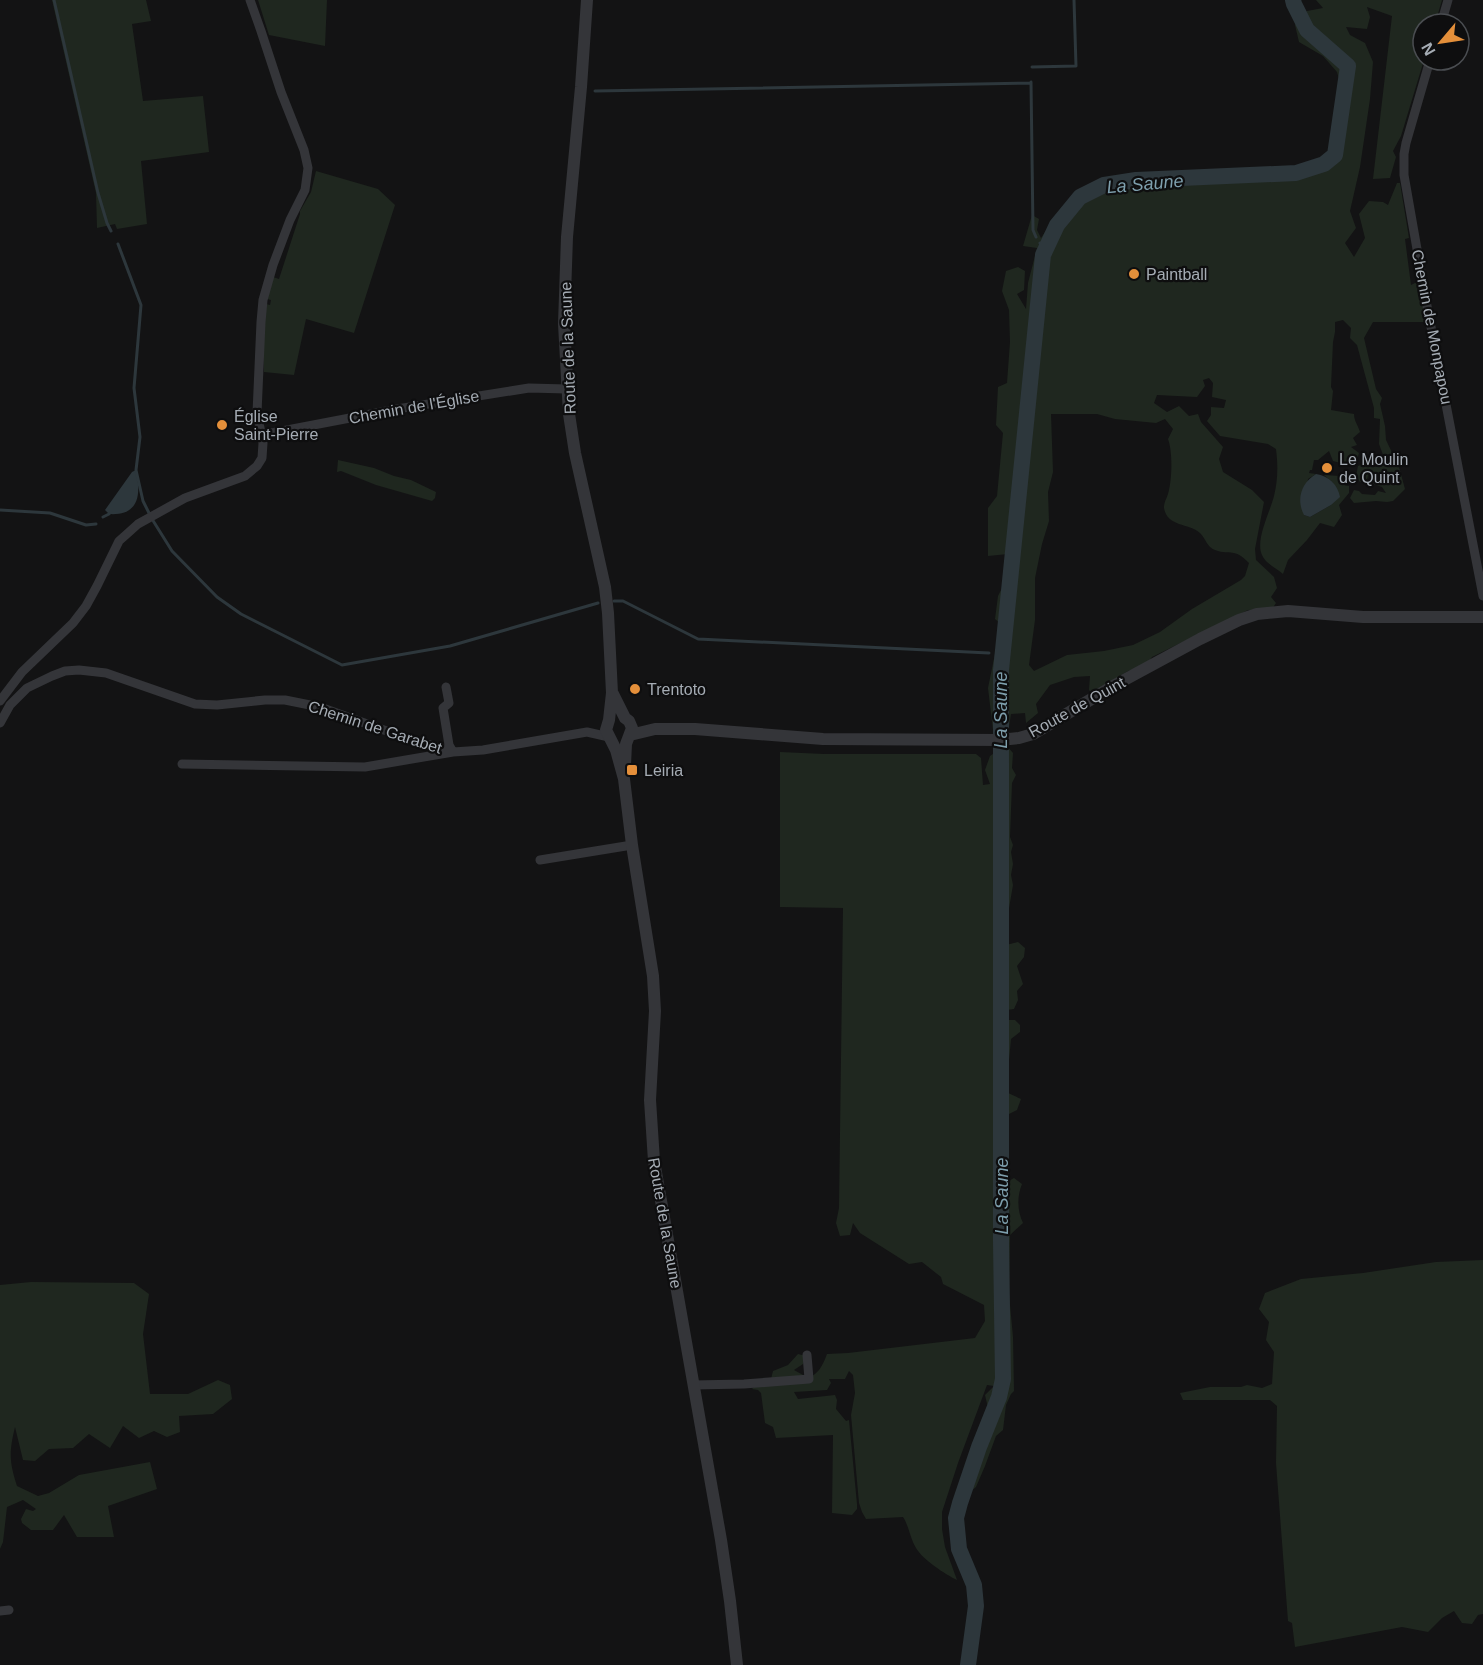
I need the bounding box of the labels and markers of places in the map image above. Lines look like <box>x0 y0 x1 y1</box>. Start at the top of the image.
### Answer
place label: Paintball <box>1146 266 1207 283</box>
marker: Paintball <box>1127 267 1141 281</box>
place label: Église Saint-Pierre <box>234 407 319 443</box>
marker: Église Saint-Pierre <box>215 418 229 432</box>
place label: Le Moulin de Quint <box>1339 451 1408 486</box>
marker: Le Moulin de Quint <box>1320 461 1334 475</box>
place label: Trentoto <box>647 681 706 698</box>
marker: Trentoto <box>628 682 642 696</box>
place label: Leiria <box>644 762 683 779</box>
marker: Leiria <box>625 763 639 777</box>

